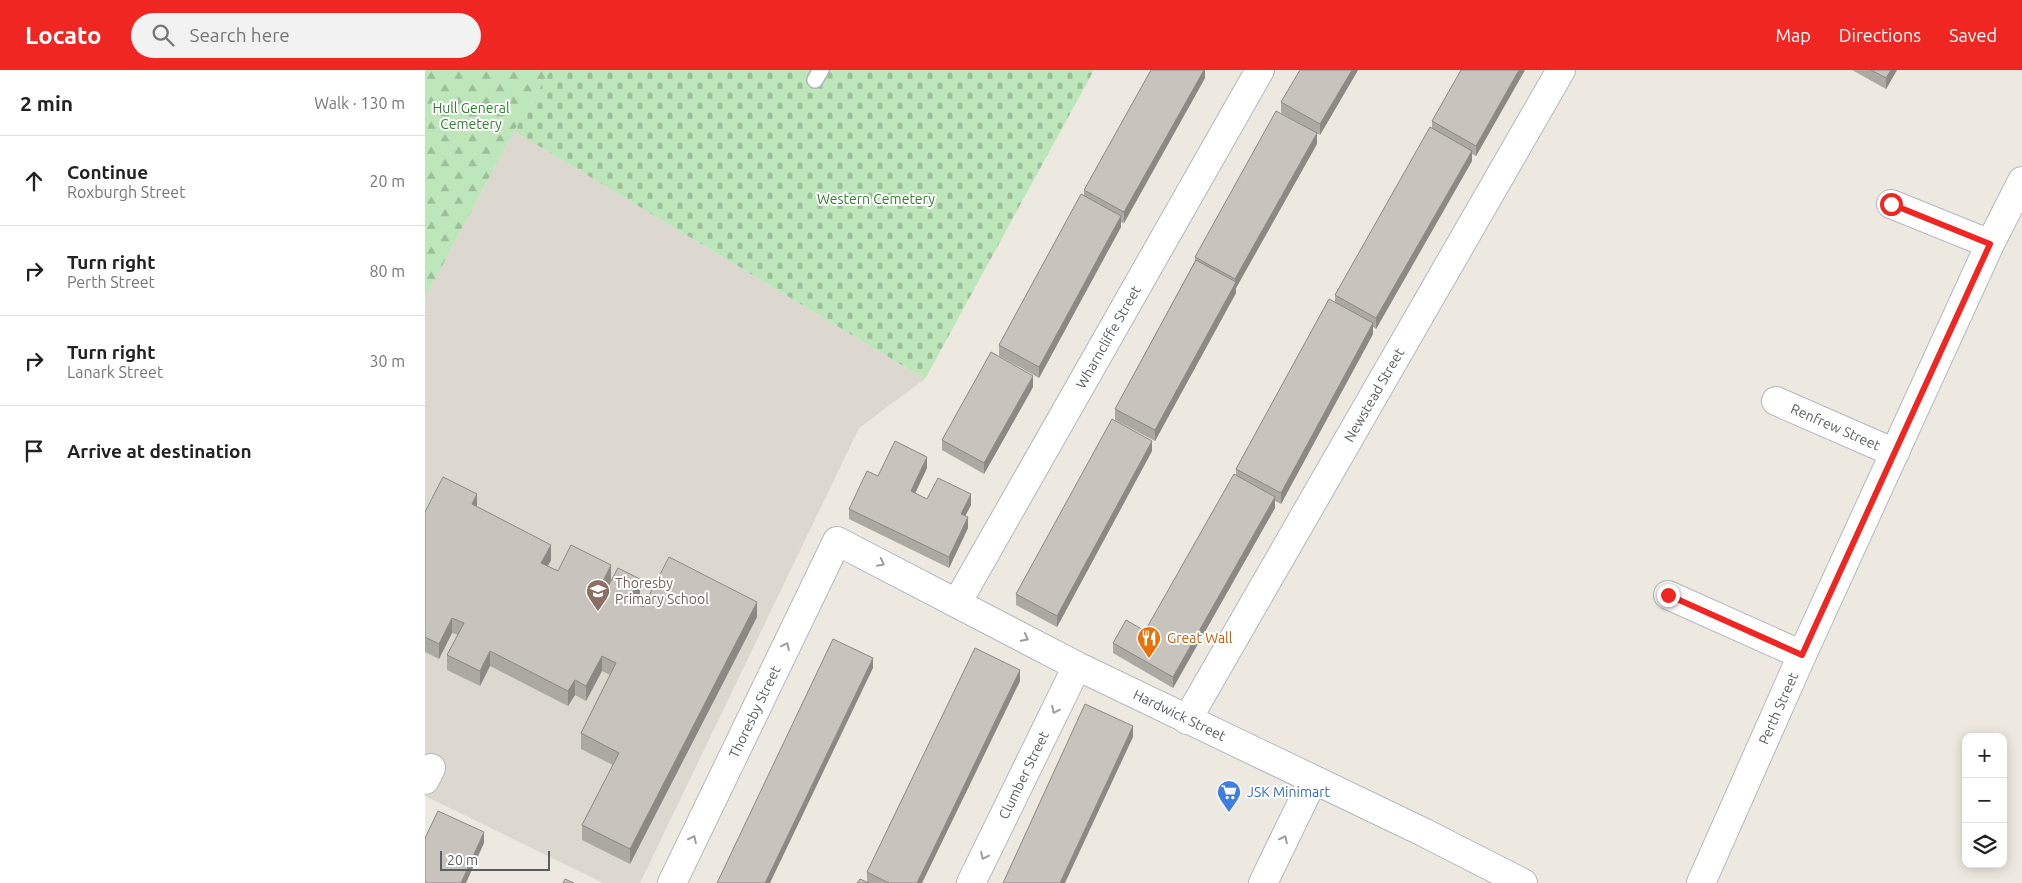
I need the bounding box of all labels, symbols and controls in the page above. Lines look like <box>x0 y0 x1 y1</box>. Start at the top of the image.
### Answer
search box <box>131 13 481 58</box>
icon: search <box>149 21 177 49</box>
text: Locato <box>25 22 101 49</box>
text: Search here <box>189 24 290 46</box>
text: Map <box>1775 25 1811 45</box>
text: Directions <box>1839 25 1921 45</box>
text: Saved <box>1949 25 1997 45</box>
text: 2 min <box>20 91 73 115</box>
text: Walk · 130 m <box>314 94 405 112</box>
park label: Hull General Cemetery <box>432 100 510 132</box>
text: Continue <box>67 161 148 183</box>
icon: ahead <box>20 167 48 195</box>
text: 20 m <box>369 172 405 190</box>
text: Roxburgh Street <box>67 183 185 201</box>
park label: Western Cemetery <box>817 191 935 207</box>
route start <box>1880 193 1903 216</box>
text: Turn right <box>67 251 155 273</box>
icon: right <box>20 257 48 285</box>
text: 80 m <box>369 262 405 280</box>
text: Perth Street <box>67 273 155 291</box>
street label: Wharncliffe Street <box>1073 282 1144 391</box>
text: Turn right <box>67 341 155 363</box>
street label: Newstead Street <box>1341 345 1408 445</box>
icon: right <box>20 347 48 375</box>
text: 30 m <box>369 352 405 370</box>
text: Lanark Street <box>67 363 163 381</box>
street label: Renfrew Street <box>1788 400 1883 454</box>
icon: arrive <box>20 437 48 465</box>
text: Arrive at destination <box>67 440 252 462</box>
one-way arrow <box>875 557 884 567</box>
place label: Thoresby Primary School <box>615 575 709 607</box>
school or university icon: Thoresby Primary School <box>585 578 611 612</box>
route end <box>1657 584 1680 607</box>
restaurant icon: Great Wall <box>1136 625 1162 659</box>
place label: Great Wall <box>1167 630 1233 646</box>
one-way arrow <box>1019 632 1028 642</box>
one-way arrow <box>780 642 790 651</box>
street label: Thoresby Street <box>726 663 784 761</box>
street label: Perth Street <box>1755 669 1801 747</box>
street label: Hardwick Street <box>1131 686 1229 744</box>
one-way arrow <box>1051 705 1062 714</box>
street label: Clumber Street <box>995 728 1052 822</box>
map controls <box>1962 733 2007 868</box>
button: + <box>1962 733 2007 778</box>
button: − <box>1962 778 2007 823</box>
supermarket icon: JSK Minimart <box>1216 779 1242 813</box>
place label: JSK Minimart <box>1247 784 1331 800</box>
button: layers <box>1962 823 2007 868</box>
one-way arrow <box>687 835 697 844</box>
one-way arrow <box>1278 835 1288 844</box>
scale bar <box>440 848 550 871</box>
one-way arrow <box>980 851 990 860</box>
text: 20 m <box>447 852 478 868</box>

